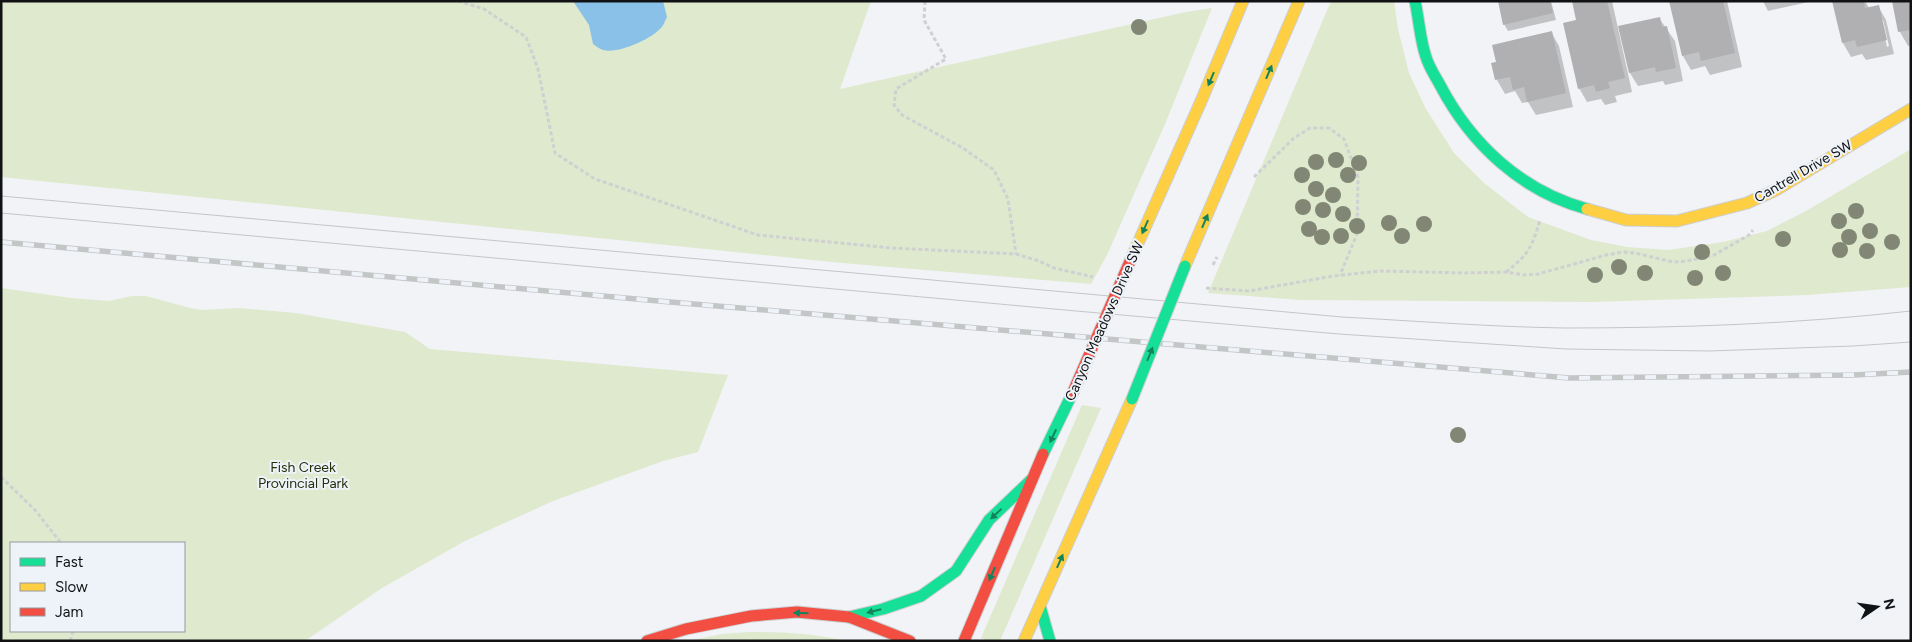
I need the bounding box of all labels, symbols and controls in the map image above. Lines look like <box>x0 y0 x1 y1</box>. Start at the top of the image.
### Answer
one-way arrow <box>1265 65 1273 79</box>
one-way arrow <box>1207 71 1214 86</box>
street label: Cantrell Drive SW <box>1751 136 1856 206</box>
one-way arrow <box>1201 214 1209 228</box>
one-way arrow <box>1141 220 1149 234</box>
street label: Canyon Meadows Drive SW <box>1061 238 1148 404</box>
one-way arrow <box>1146 346 1154 361</box>
one-way arrow <box>1048 429 1056 443</box>
park label: Fish Creek Provincial Park <box>258 459 348 492</box>
one-way arrow <box>989 508 1002 519</box>
legend <box>10 542 185 632</box>
text: Fast <box>55 553 84 571</box>
one-way arrow <box>1056 554 1064 568</box>
one-way arrow <box>987 566 995 581</box>
text: Slow <box>55 578 88 596</box>
north arrow <box>1852 582 1902 632</box>
text: N <box>1880 597 1899 611</box>
text: Jam <box>55 603 83 621</box>
one-way arrow <box>867 607 882 615</box>
one-way arrow <box>792 609 808 617</box>

